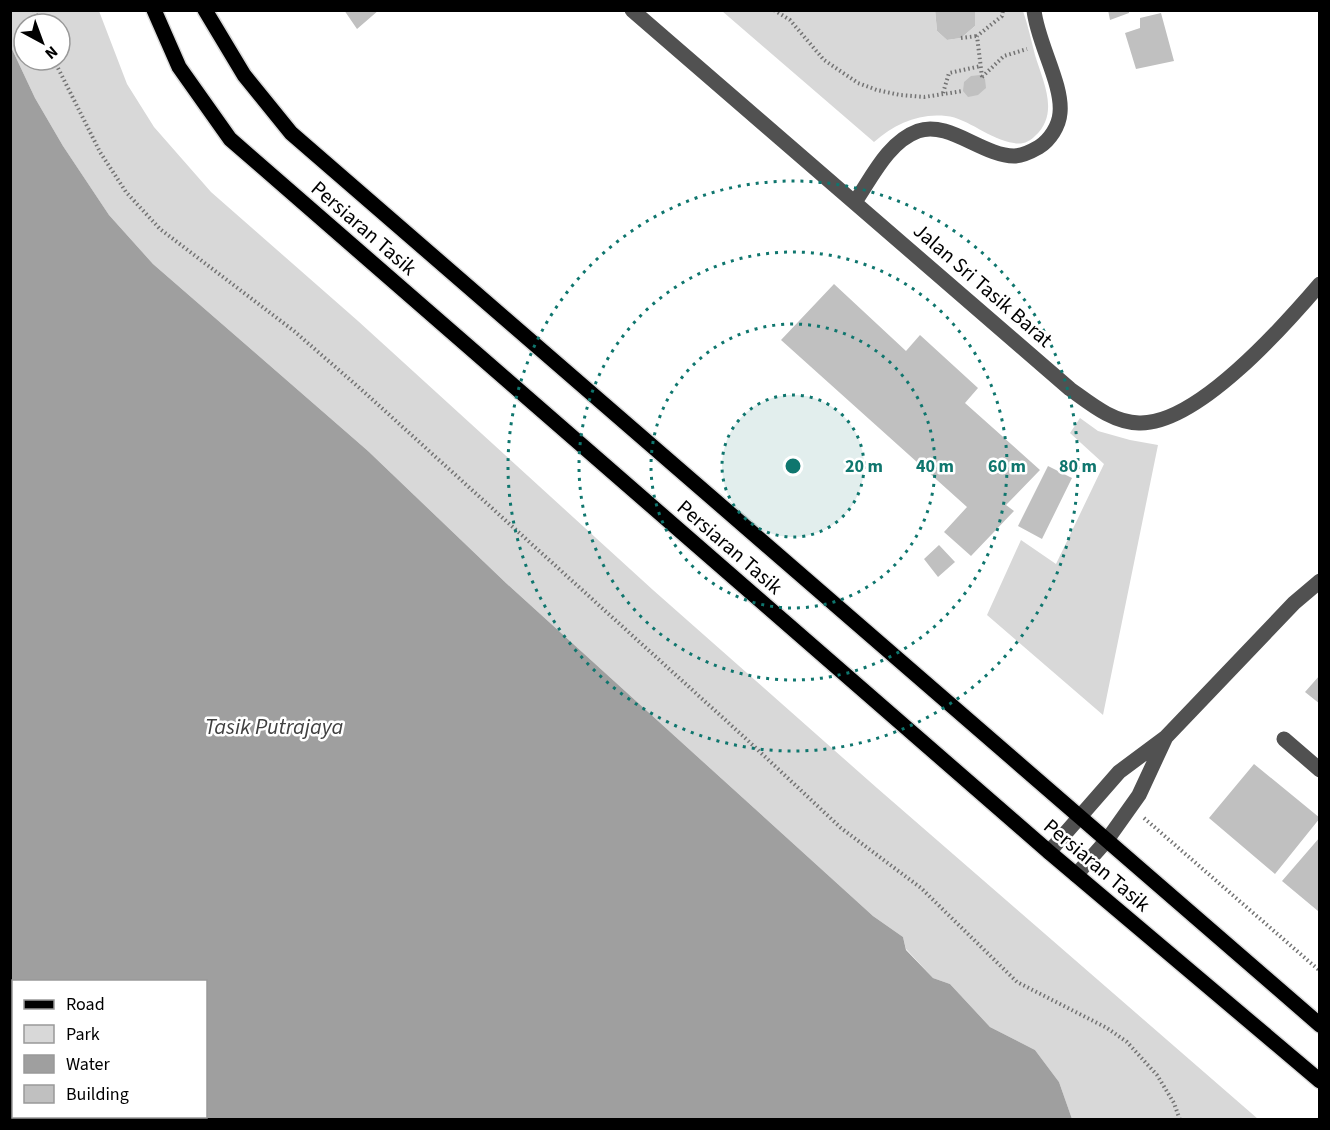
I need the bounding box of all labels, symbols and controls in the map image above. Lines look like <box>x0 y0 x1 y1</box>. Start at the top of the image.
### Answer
north arrow <box>12 12 72 72</box>
text: N <box>40 41 62 64</box>
street label: Persiaran Tasik <box>305 174 424 283</box>
street label: Jalan Sri Tasik Barat <box>907 216 1059 354</box>
text: 20 m <box>845 454 883 479</box>
text: 40 m <box>916 454 954 479</box>
text: 60 m <box>988 454 1026 479</box>
text: 80 m <box>1059 454 1097 479</box>
centre of rings <box>783 456 803 476</box>
street label: Persiaran Tasik <box>671 493 790 602</box>
water label: Tasik Putrajaya <box>205 711 344 743</box>
street label: Persiaran Tasik <box>1037 811 1157 919</box>
legend <box>12 980 207 1118</box>
text: Road <box>66 992 105 1017</box>
text: Park <box>66 1022 100 1047</box>
text: Water <box>66 1052 110 1077</box>
text: Building <box>66 1082 129 1107</box>

